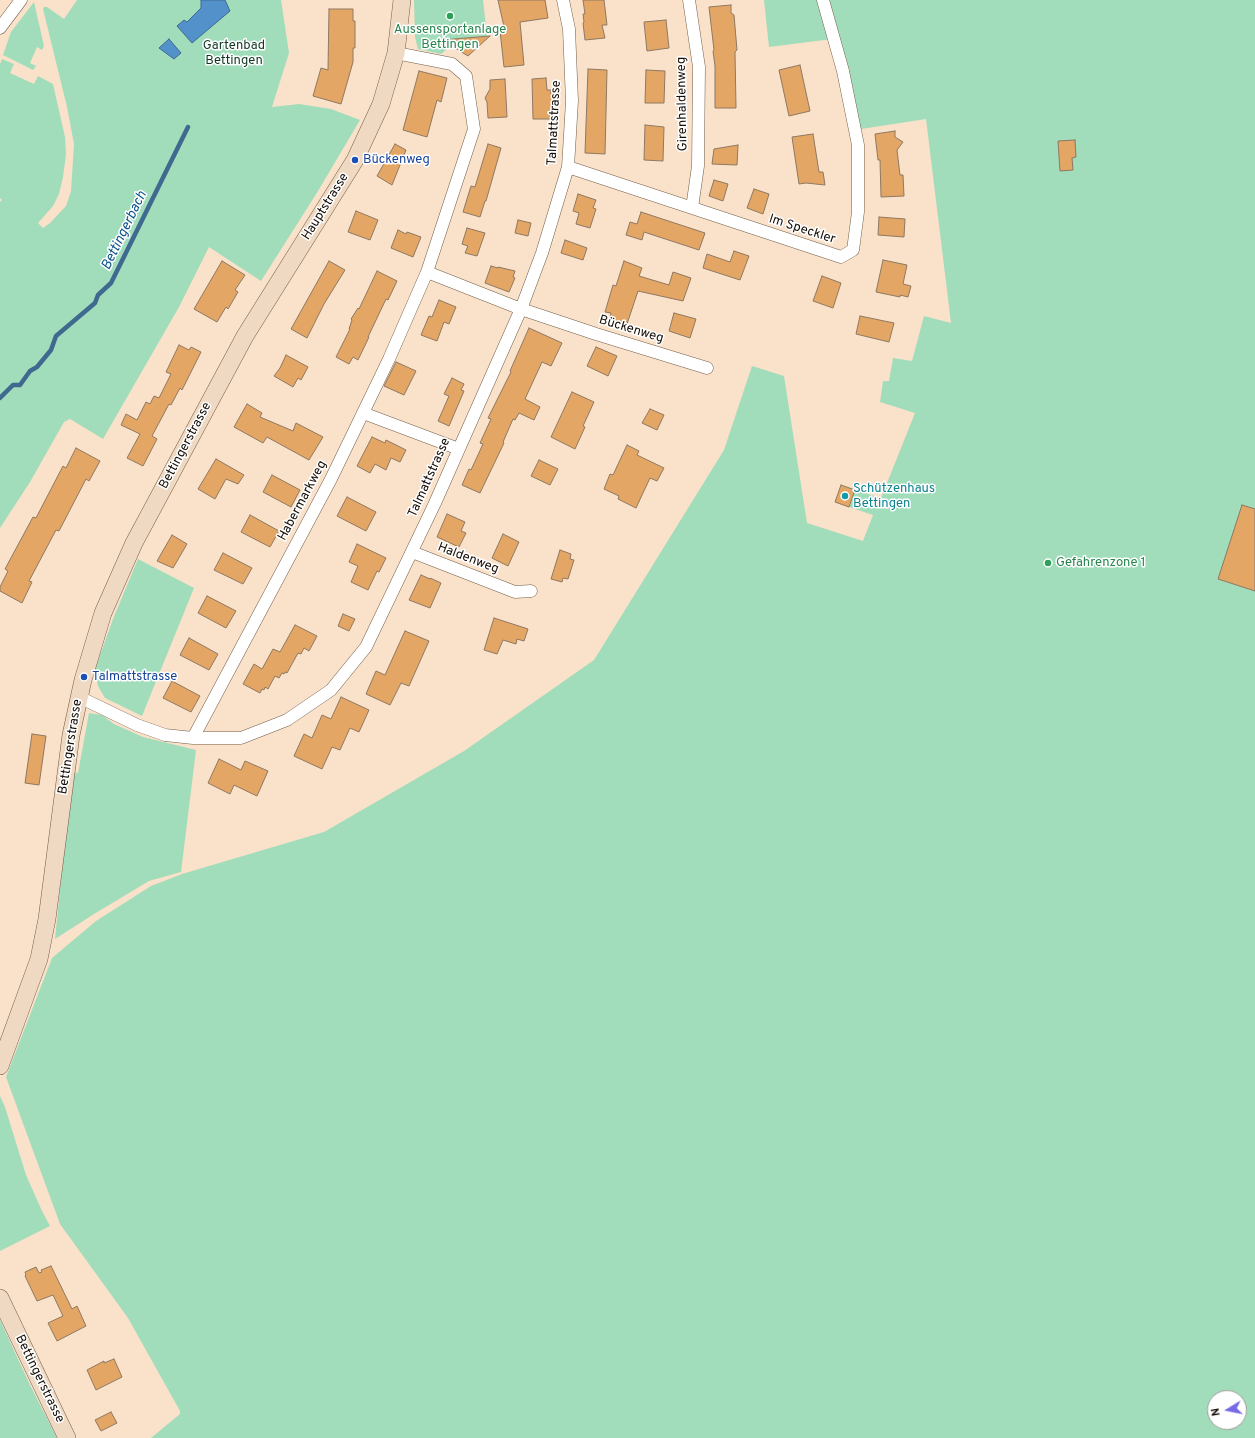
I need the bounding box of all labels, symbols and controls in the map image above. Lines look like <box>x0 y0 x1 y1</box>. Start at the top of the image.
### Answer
marker: Aussensportanlage Bettingen <box>445 11 455 21</box>
place label: Aussensportanlage Bettingen <box>394 22 506 53</box>
park label: Gartenbad Bettingen <box>203 38 265 69</box>
street label: Girenhaldenweg <box>674 57 692 151</box>
street label: Talmattstrasse <box>545 80 565 166</box>
place label: Bückenweg <box>363 152 430 168</box>
marker: Bückenweg <box>350 155 360 165</box>
street label: Hauptstrasse <box>299 171 353 243</box>
water label: Bettingerbach <box>99 189 151 273</box>
street label: Im Speckler <box>767 212 837 248</box>
street label: Bückenweg <box>597 313 665 347</box>
street label: Bettingerstrasse <box>157 400 215 492</box>
street label: Talmattstrasse <box>406 436 454 520</box>
street label: Habermarkweg <box>275 458 331 544</box>
place label: Schützenhaus Bettingen <box>853 481 935 512</box>
marker: Schützenhaus Bettingen <box>840 491 850 501</box>
street label: Haldenweg <box>435 540 501 578</box>
place label: Gefahrenzone 1 <box>1056 555 1146 571</box>
marker: Gefahrenzone 1 <box>1043 558 1053 568</box>
place label: Talmattstrasse <box>92 669 177 685</box>
marker: Talmattstrasse <box>79 672 89 682</box>
street label: Bettingerstrasse <box>56 698 86 796</box>
street label: Bettingerstrasse <box>11 1332 67 1426</box>
north arrow <box>1207 1390 1247 1430</box>
text: N <box>1209 1407 1224 1417</box>

